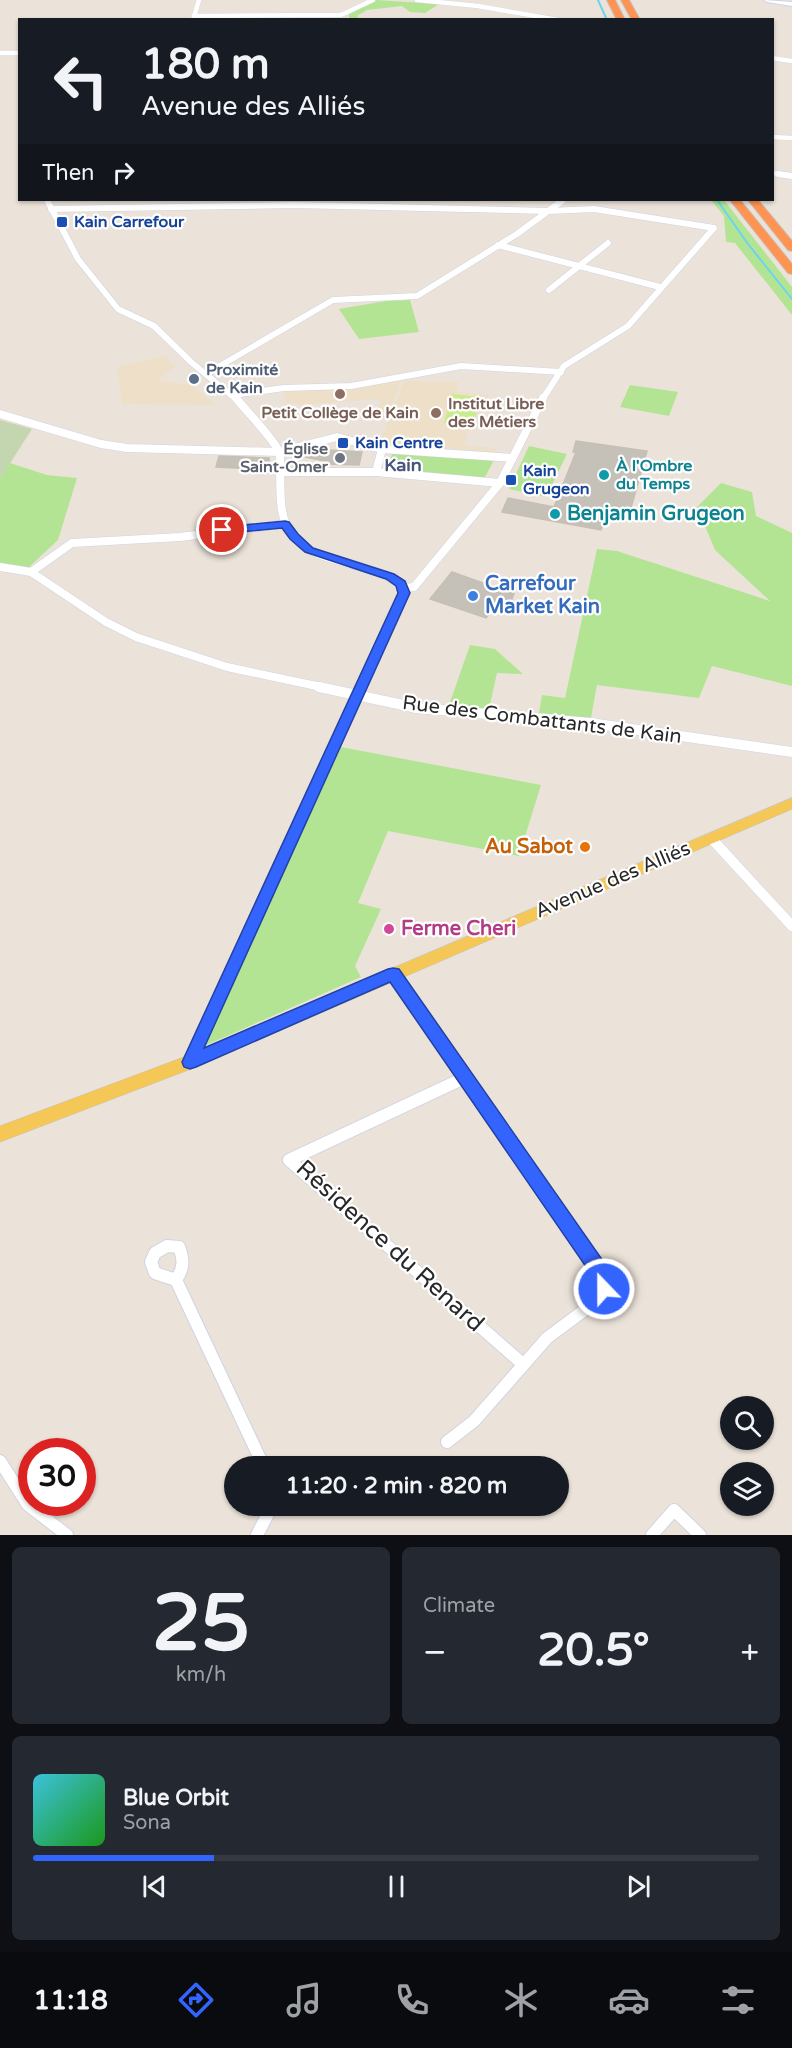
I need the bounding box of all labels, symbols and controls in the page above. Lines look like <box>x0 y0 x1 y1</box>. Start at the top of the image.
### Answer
text: 180 m <box>141 39 270 90</box>
icon: left <box>42 42 120 120</box>
text: Avenue des Alliés <box>141 90 365 123</box>
icon: right <box>107 156 140 189</box>
text: Then <box>42 160 95 186</box>
place label: Kain Carrefour <box>74 212 185 232</box>
marker: Kain Carrefour <box>55 215 69 229</box>
place label: Proximité de Kain <box>206 360 278 398</box>
marker: Proximité de Kain <box>187 372 201 386</box>
marker: Petit Collège de Kain <box>333 387 347 401</box>
place label: Institut Libre des Métiers <box>448 394 544 432</box>
place label: Petit Collège de Kain <box>261 403 419 423</box>
marker: Institut Libre des Métiers <box>429 406 443 420</box>
place label: Kain Centre <box>355 433 443 453</box>
marker: Kain Centre <box>336 436 350 450</box>
place label: Église Saint-Omer <box>240 439 329 477</box>
marker: Église Saint-Omer <box>333 451 347 465</box>
district label: Kain <box>384 454 422 476</box>
place label: À l'Ombre du Temps <box>616 456 692 494</box>
place label: Kain Grugeon <box>523 461 590 499</box>
marker: À l'Ombre du Temps <box>597 468 611 482</box>
marker: Kain Grugeon <box>504 473 518 487</box>
place label: Benjamin Grugeon <box>567 502 745 526</box>
pin <box>196 504 247 555</box>
marker: Benjamin Grugeon <box>548 507 562 521</box>
icon: arrive <box>205 513 238 546</box>
place label: Carrefour Market Kain <box>485 572 600 619</box>
marker: Carrefour Market Kain <box>466 589 480 603</box>
street label: Rue des Combattants de Kain <box>401 691 683 749</box>
place label: Au Sabot <box>485 835 573 859</box>
street label: Avenue des Alliés <box>532 836 694 924</box>
marker: Au Sabot <box>578 840 592 854</box>
place label: Ferme Cheri <box>401 917 516 941</box>
marker: Ferme Cheri <box>382 922 396 936</box>
street label: Résidence du Renard <box>290 1154 490 1338</box>
position arrow <box>572 1257 636 1321</box>
map controls <box>720 1396 774 1516</box>
button: search <box>720 1396 774 1450</box>
speed limit sign: 30 <box>18 1438 96 1516</box>
button: layers <box>720 1462 774 1516</box>
text: 11:20 · 2 min · 820 m <box>286 1473 507 1499</box>
text: 25 <box>152 1577 250 1671</box>
text: Climate <box>423 1594 495 1618</box>
text: 20.5° <box>537 1624 650 1678</box>
text: − <box>423 1633 447 1672</box>
text: + <box>740 1633 759 1672</box>
text: km/h <box>176 1663 226 1687</box>
text: Blue Orbit <box>123 1785 229 1811</box>
text: Sona <box>123 1811 171 1835</box>
icon: previous <box>138 1870 171 1903</box>
icon: pause <box>380 1870 413 1903</box>
icon: next <box>622 1870 655 1903</box>
icon: directions <box>175 1979 217 2021</box>
icon: music <box>283 1979 325 2021</box>
icon: phone <box>391 1979 433 2021</box>
icon: climate <box>500 1979 542 2021</box>
icon: car <box>608 1979 650 2021</box>
icon: filters <box>717 1979 759 2021</box>
text: 11:18 <box>33 1984 108 2017</box>

